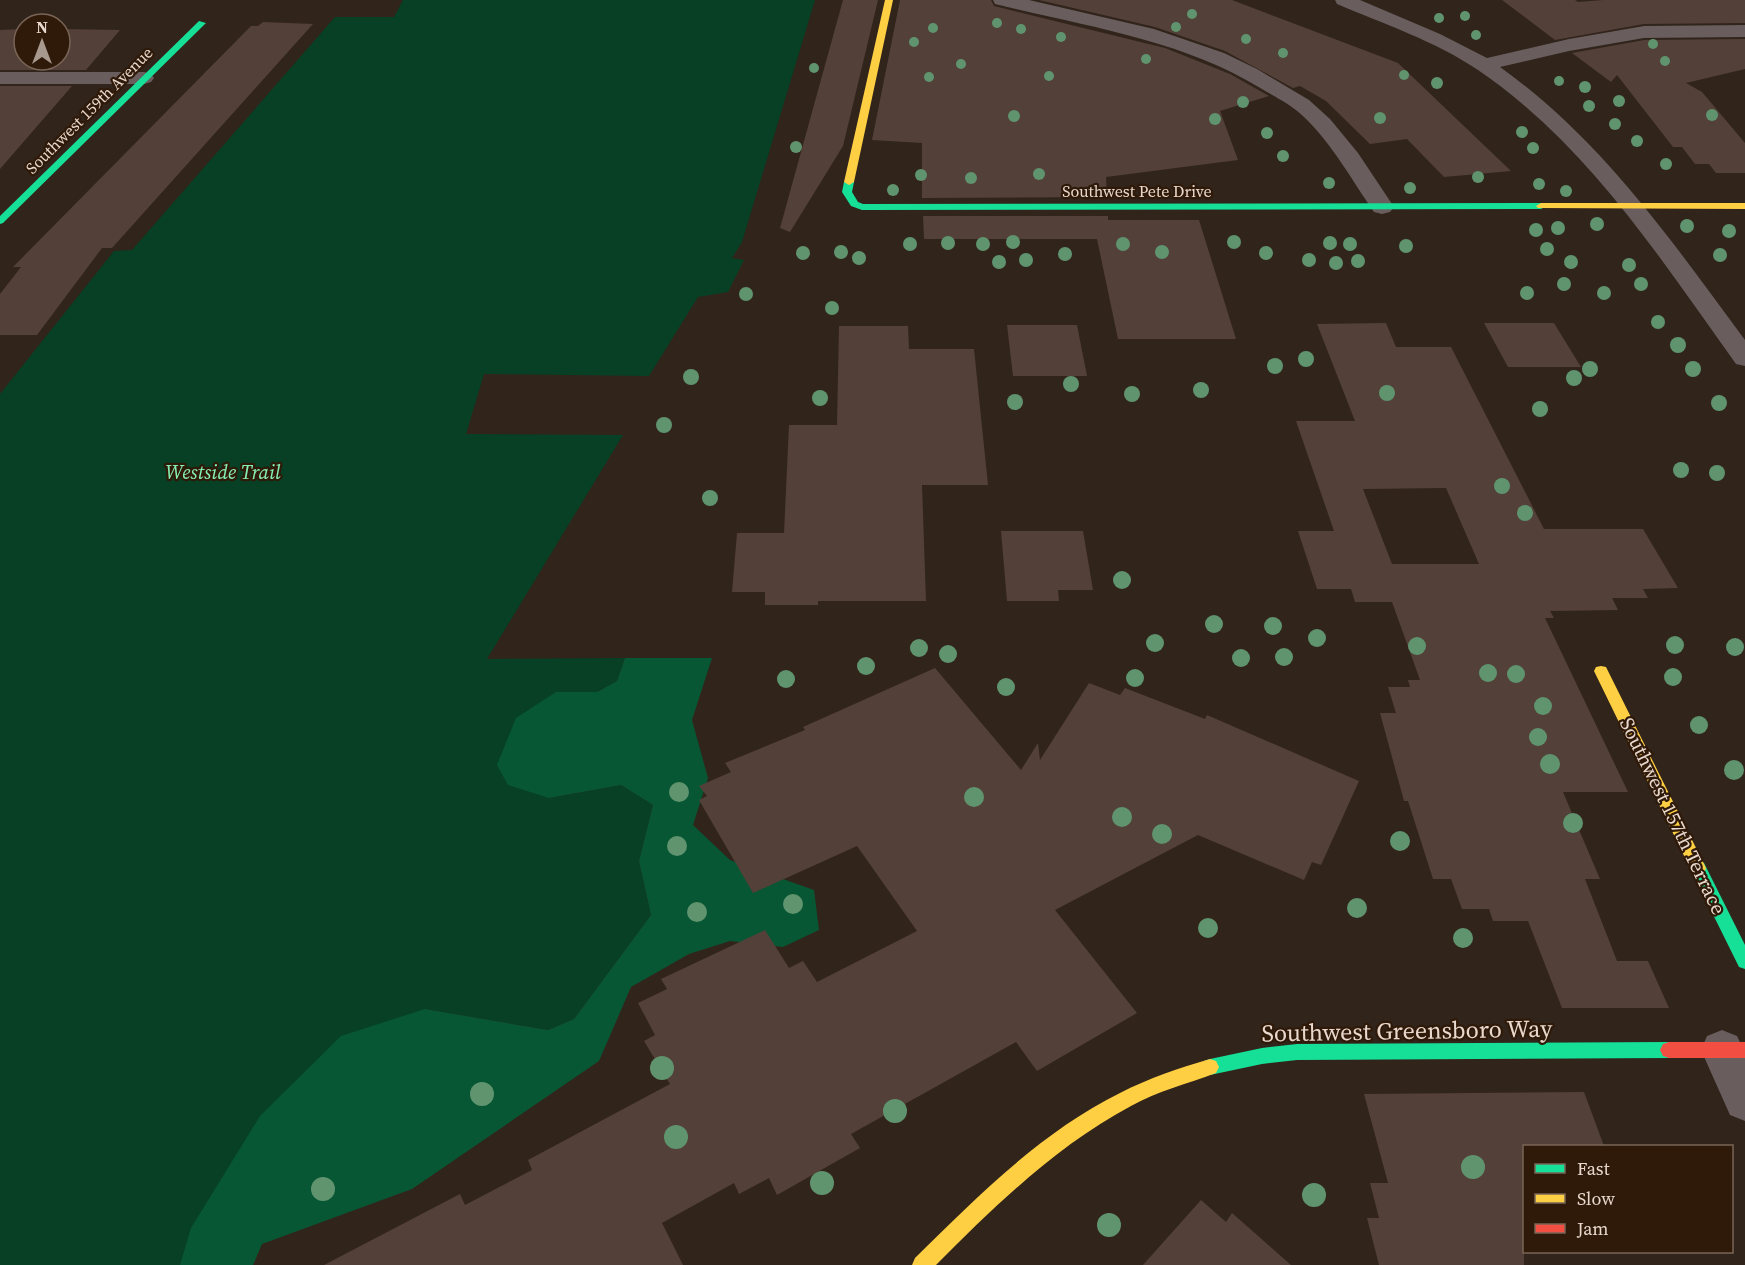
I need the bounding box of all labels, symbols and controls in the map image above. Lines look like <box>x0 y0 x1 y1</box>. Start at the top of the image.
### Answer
north arrow <box>12 12 72 72</box>
text: N <box>36 16 48 38</box>
street label: Southwest 159th Avenue <box>21 42 157 178</box>
street label: Southwest Pete Drive <box>1062 180 1212 202</box>
park label: Westside Trail <box>165 458 281 486</box>
street label: Southwest 157th Terrace <box>1613 713 1733 919</box>
street label: Southwest Greensboro Way <box>1261 1011 1553 1050</box>
legend <box>1523 1145 1733 1253</box>
text: Fast <box>1577 1156 1610 1181</box>
text: Slow <box>1577 1186 1615 1211</box>
text: Jam <box>1576 1216 1609 1241</box>

